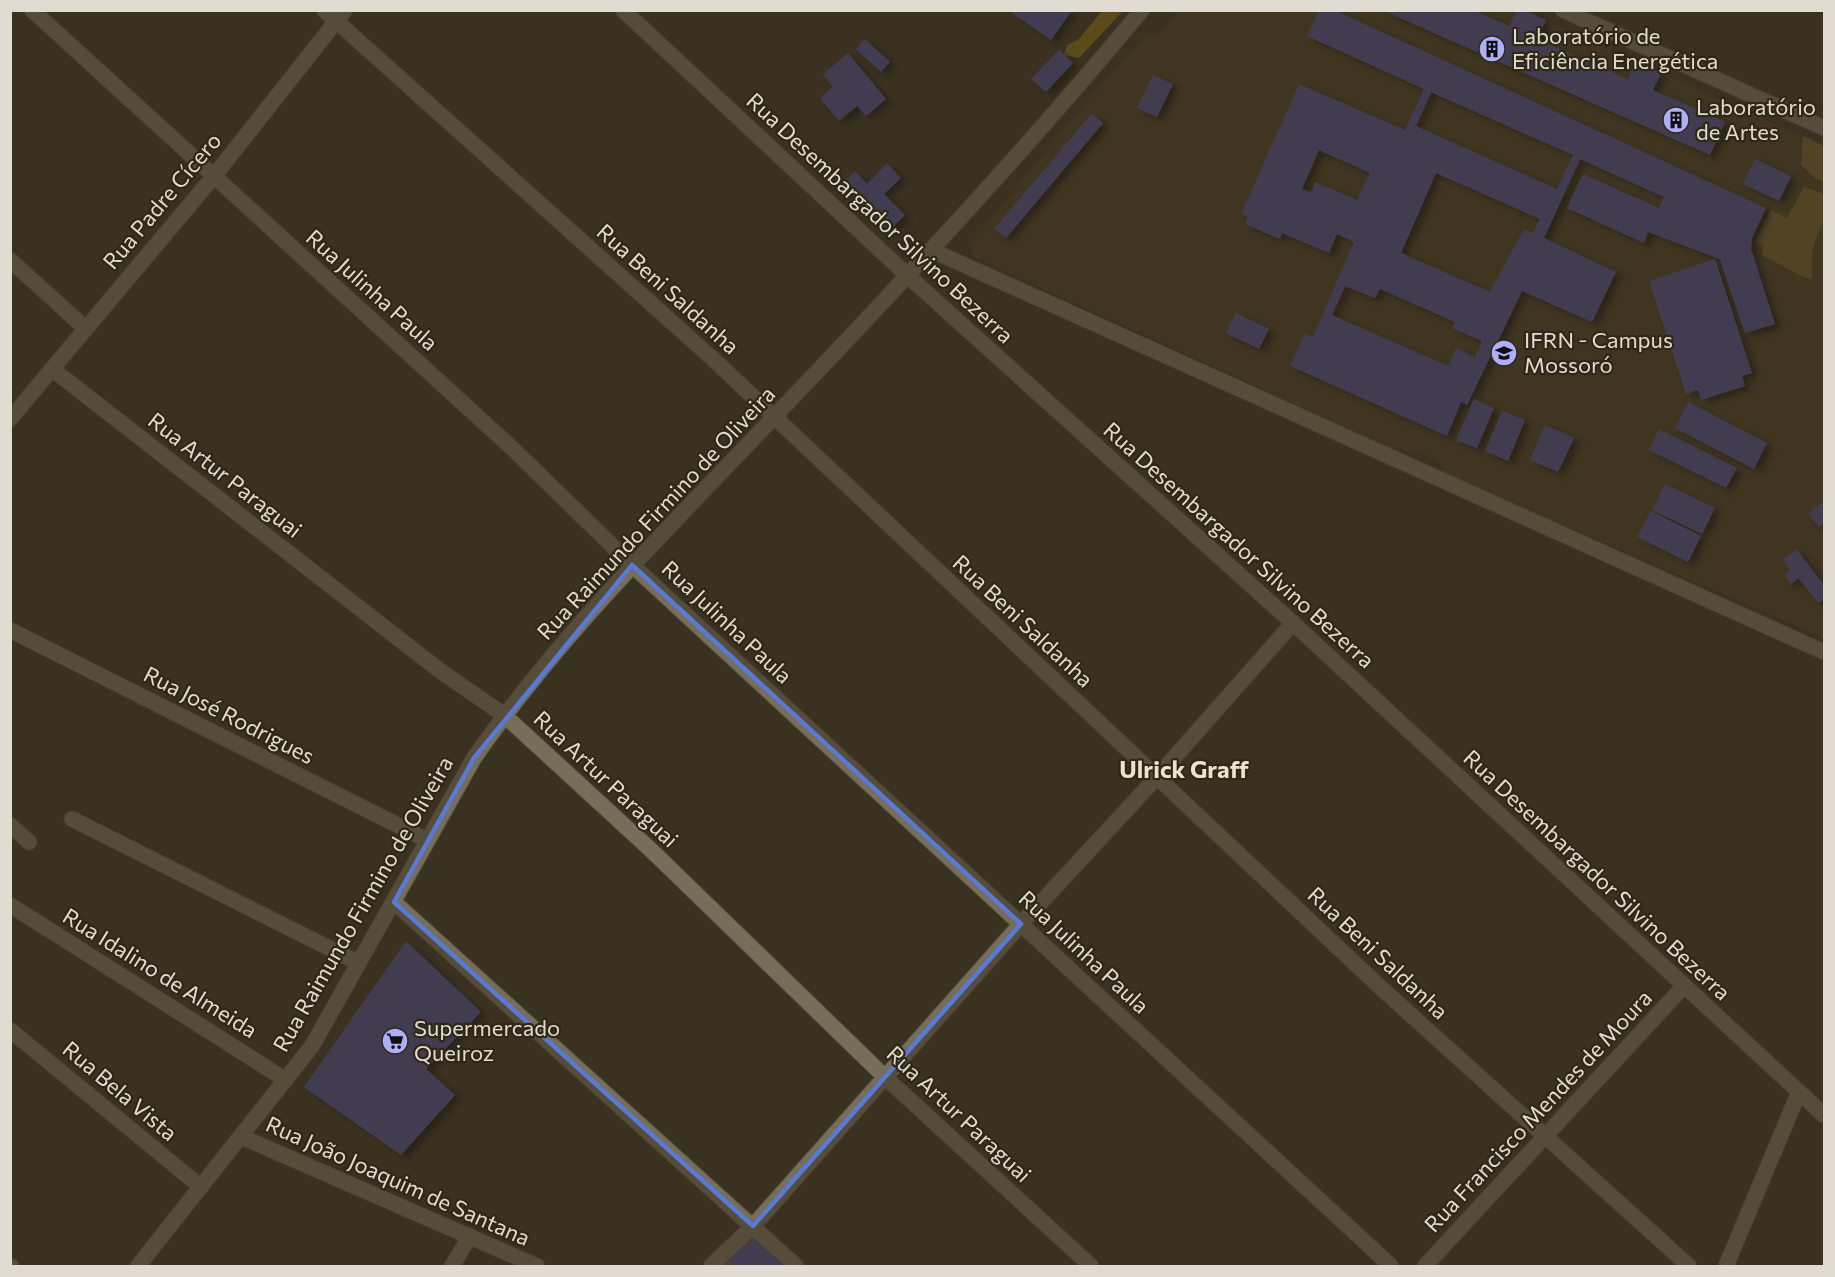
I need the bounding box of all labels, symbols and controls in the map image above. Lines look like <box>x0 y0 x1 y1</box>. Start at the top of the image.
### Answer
place label: Laboratório de Eficiência Energética <box>1512 22 1718 74</box>
building icon: Laboratório de Eficiência Energética <box>1477 34 1507 64</box>
street label: Rua Desembargador Silvino Bezerra <box>741 87 1019 349</box>
place label: Laboratório de Artes <box>1696 93 1816 145</box>
building icon: Laboratório de Artes <box>1661 105 1691 135</box>
street label: Rua Padre Cícero <box>97 127 226 274</box>
street label: Rua Beni Saldanha <box>592 218 745 359</box>
street label: Rua Julinha Paula <box>301 223 444 356</box>
place label: IFRN - Campus Mossoró <box>1524 326 1673 378</box>
school or university icon: IFRN - Campus Mossoró <box>1489 338 1519 368</box>
street label: Rua Raimundo Firmino de Oliveira <box>531 380 780 645</box>
street label: Rua Artur Paraguai <box>143 406 308 543</box>
street label: Rua Desembargador Silvino Bezerra <box>1098 416 1380 673</box>
street label: Rua Beni Saldanha <box>948 549 1099 693</box>
street label: Rua Julinha Paula <box>657 554 798 689</box>
street label: Rua José Rodrigues <box>139 660 319 769</box>
street label: Rua Artur Paraguai <box>529 705 684 853</box>
street label: Rua Desembargador Silvino Bezerra <box>1458 744 1736 1006</box>
street label: Rua Raimundo Firmino de Oliveira <box>267 751 458 1056</box>
district label: Ulrick Graff <box>1119 754 1250 783</box>
street label: Rua Beni Saldanha <box>1303 881 1454 1025</box>
street label: Rua Julinha Paula <box>1014 884 1155 1019</box>
street label: Rua Idalino de Almeida <box>58 902 262 1043</box>
street label: Rua Francisco Mendes de Moura <box>1418 984 1657 1237</box>
place label: Supermercado Queiroz <box>414 1014 560 1066</box>
supermarket icon: Supermercado Queiroz <box>380 1026 410 1056</box>
street label: Rua Bela Vista <box>58 1035 183 1146</box>
street label: Rua Artur Paraguai <box>882 1040 1037 1188</box>
street label: Rua João Joaquim de Santana <box>262 1110 535 1251</box>

